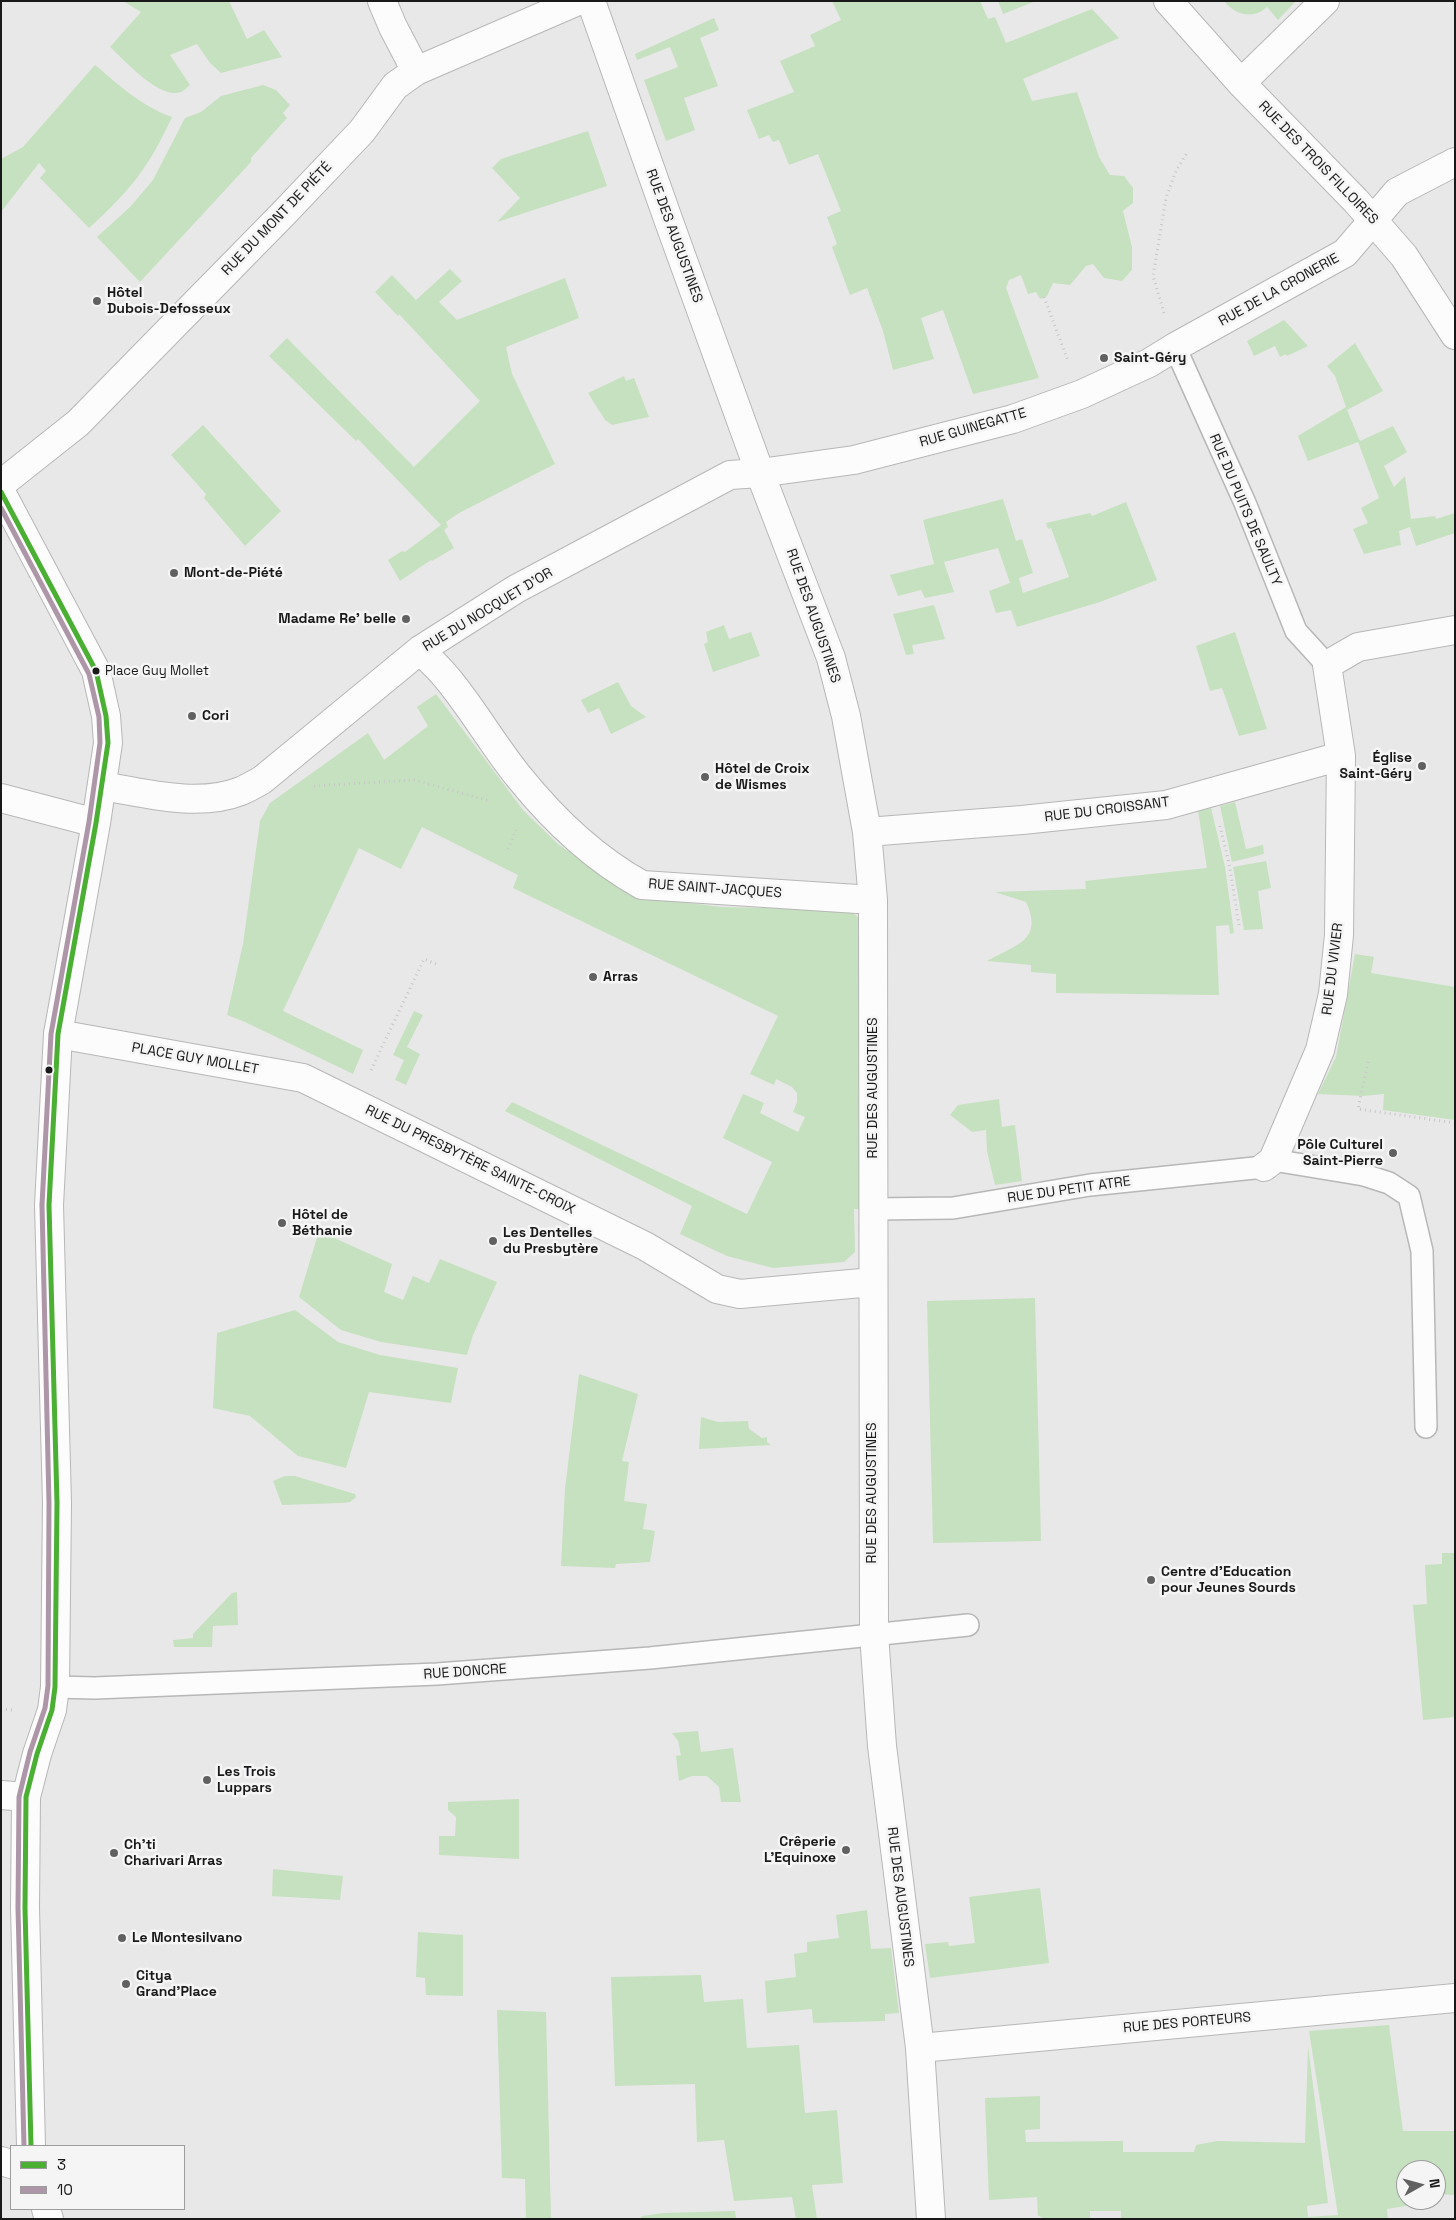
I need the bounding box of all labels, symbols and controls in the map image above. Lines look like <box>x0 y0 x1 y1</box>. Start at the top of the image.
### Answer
street label: RUE DES TROIS FILLOIRES <box>1255 98 1381 228</box>
street label: RUE DU MONT DE PIÉTÉ <box>218 159 336 279</box>
street label: RUE DES AUGUSTINES <box>642 167 706 305</box>
street label: RUE DE LA CRONERIE <box>1216 250 1342 330</box>
place label: Hôtel Dubois-Defosseux <box>107 285 231 318</box>
marker: Hôtel Dubois-Defosseux <box>91 295 103 307</box>
place label: Saint-Géry <box>1114 350 1186 366</box>
marker: Saint-Géry <box>1098 352 1110 364</box>
street label: RUE GUINEGATTE <box>918 405 1028 451</box>
street label: RUE DU PUITS DE SAULTY <box>1205 431 1285 589</box>
street label: RUE DES AUGUSTINES <box>782 547 844 685</box>
place label: Mont-de-Piété <box>184 565 283 581</box>
street label: RUE DU NOCQUET D'OR <box>420 565 556 655</box>
marker: Mont-de-Piété <box>168 567 180 579</box>
place label: Madame Re' belle <box>278 611 396 627</box>
marker: Madame Re' belle <box>400 613 412 625</box>
place label: Place Guy Mollet <box>105 663 209 679</box>
marker: Place Guy Mollet <box>91 666 101 676</box>
place label: Cori <box>202 708 229 724</box>
marker: Cori <box>186 710 198 722</box>
place label: Église Saint-Géry <box>1340 750 1412 782</box>
marker: Église Saint-Géry <box>1416 760 1428 772</box>
place label: Hôtel de Croix de Wismes <box>715 761 809 794</box>
marker: Hôtel de Croix de Wismes <box>699 771 711 783</box>
street label: RUE DU CROISSANT <box>1043 794 1171 826</box>
street label: RUE SAINT-JACQUES <box>648 876 782 902</box>
street label: RUE DU VIVIER <box>1319 922 1347 1016</box>
place label: Arras <box>603 969 638 985</box>
marker: Arras <box>587 971 599 983</box>
street label: RUE DES AUGUSTINES <box>865 1017 881 1159</box>
street label: PLACE GUY MOLLET <box>130 1040 260 1078</box>
unlabelled marker <box>44 1065 54 1075</box>
street label: RUE DU PRESBYTÈRE SAINTE-CROIX <box>362 1102 578 1218</box>
place label: Pôle Culturel Saint-Pierre <box>1297 1137 1383 1170</box>
marker: Pôle Culturel Saint-Pierre <box>1387 1147 1399 1159</box>
street label: RUE DU PETIT ATRE <box>1006 1173 1132 1207</box>
place label: Hôtel de Béthanie <box>292 1207 353 1240</box>
marker: Hôtel de Béthanie <box>276 1217 288 1229</box>
place label: Les Dentelles du Presbytère <box>503 1225 598 1258</box>
marker: Les Dentelles du Presbytère <box>487 1235 499 1247</box>
street label: RUE DES AUGUSTINES <box>864 1422 880 1564</box>
place label: Centre d'Education pour Jeunes Sourds <box>1161 1564 1296 1596</box>
marker: Centre d'Education pour Jeunes Sourds <box>1145 1574 1157 1586</box>
street label: RUE DONCRE <box>423 1661 507 1683</box>
place label: Les Trois Luppars <box>217 1764 276 1796</box>
marker: Les Trois Luppars <box>201 1774 213 1786</box>
street label: RUE DES AUGUSTINES <box>883 1826 917 1968</box>
place label: Crêperie L'Equinoxe <box>764 1834 836 1866</box>
place label: Ch'ti Charivari Arras <box>124 1837 223 1870</box>
marker: Crêperie L'Equinoxe <box>840 1844 852 1856</box>
marker: Ch'ti Charivari Arras <box>108 1847 120 1859</box>
place label: Le Montesilvano <box>132 1930 242 1946</box>
marker: Le Montesilvano <box>116 1932 128 1944</box>
place label: Citya Grand'Place <box>136 1968 217 2000</box>
marker: Citya Grand'Place <box>120 1978 132 1990</box>
street label: RUE DES PORTEURS <box>1122 2009 1252 2037</box>
legend <box>10 2145 185 2210</box>
text: 3 <box>57 2155 66 2174</box>
north arrow <box>1396 2160 1446 2210</box>
text: N <box>1425 2178 1444 2189</box>
text: 10 <box>57 2180 73 2199</box>

